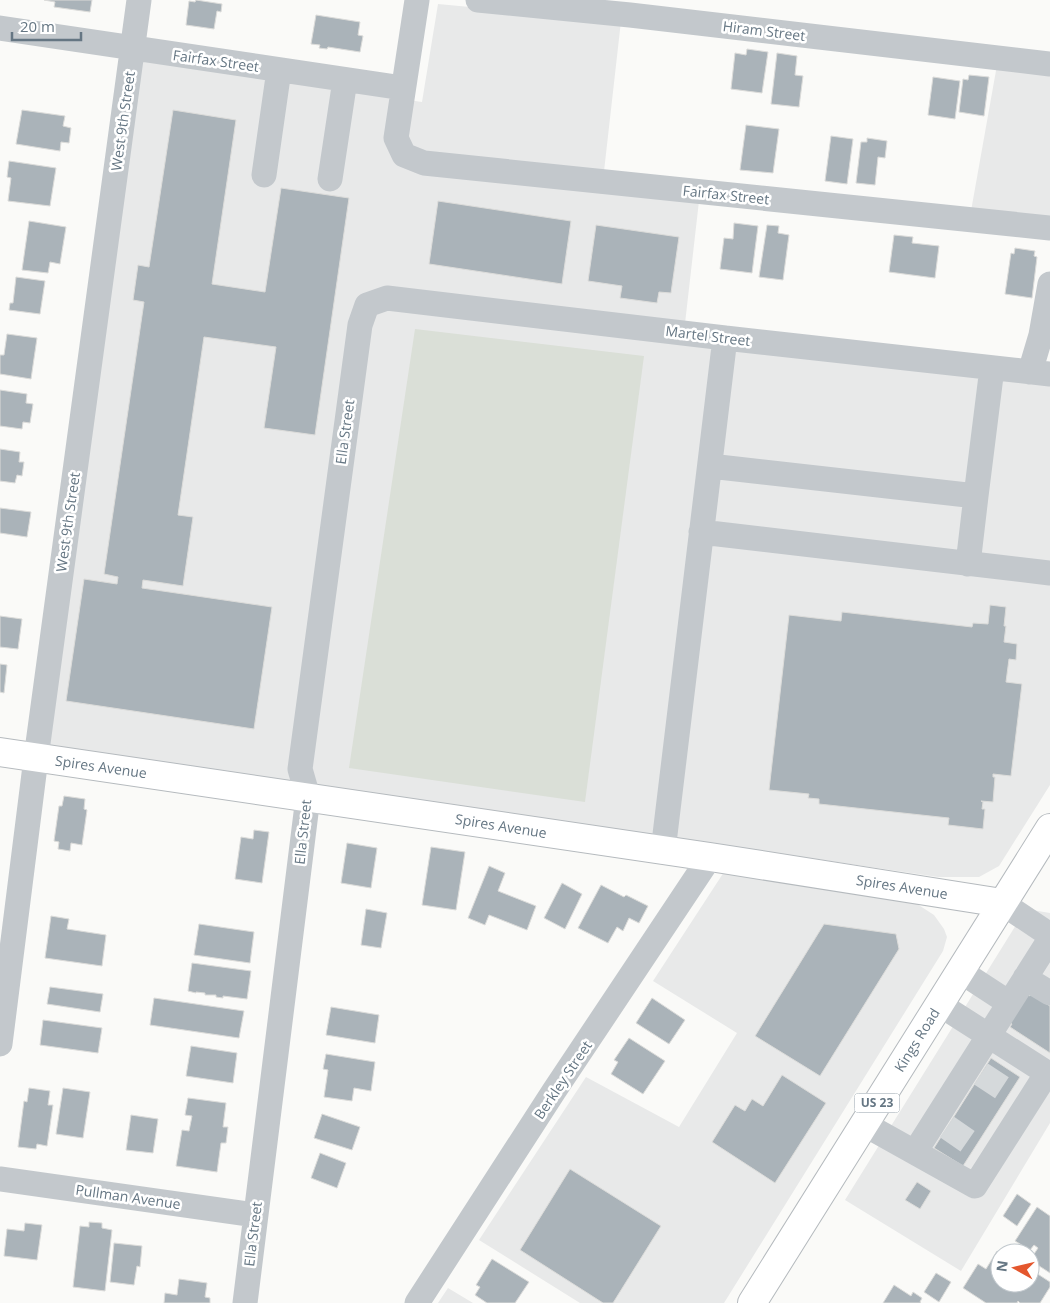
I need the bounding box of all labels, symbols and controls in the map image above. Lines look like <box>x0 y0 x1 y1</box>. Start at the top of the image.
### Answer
scale bar <box>12 10 81 42</box>
text: 20 m <box>20 16 55 36</box>
street label: Hiram Street <box>722 16 806 45</box>
street label: Fairfax Street <box>172 45 260 76</box>
street label: West 9th Street <box>106 70 139 172</box>
street label: Fairfax Street <box>682 181 770 208</box>
street label: Martel Street <box>665 321 752 350</box>
street label: Ella Street <box>331 398 358 466</box>
street label: West 9th Street <box>51 471 84 573</box>
street label: Spires Avenue <box>54 751 148 782</box>
street label: Ella Street <box>290 798 315 865</box>
street label: Spires Avenue <box>454 809 548 842</box>
street label: Spires Avenue <box>855 870 949 903</box>
street label: Kings Road <box>889 1004 944 1075</box>
street label: Berkley Street <box>529 1037 596 1123</box>
road number: US 23 <box>854 1094 900 1112</box>
street label: Pullman Avenue <box>74 1180 182 1213</box>
street label: Ella Street <box>239 1200 266 1268</box>
north arrow <box>990 1243 1040 1293</box>
text: N <box>991 1259 1012 1273</box>

